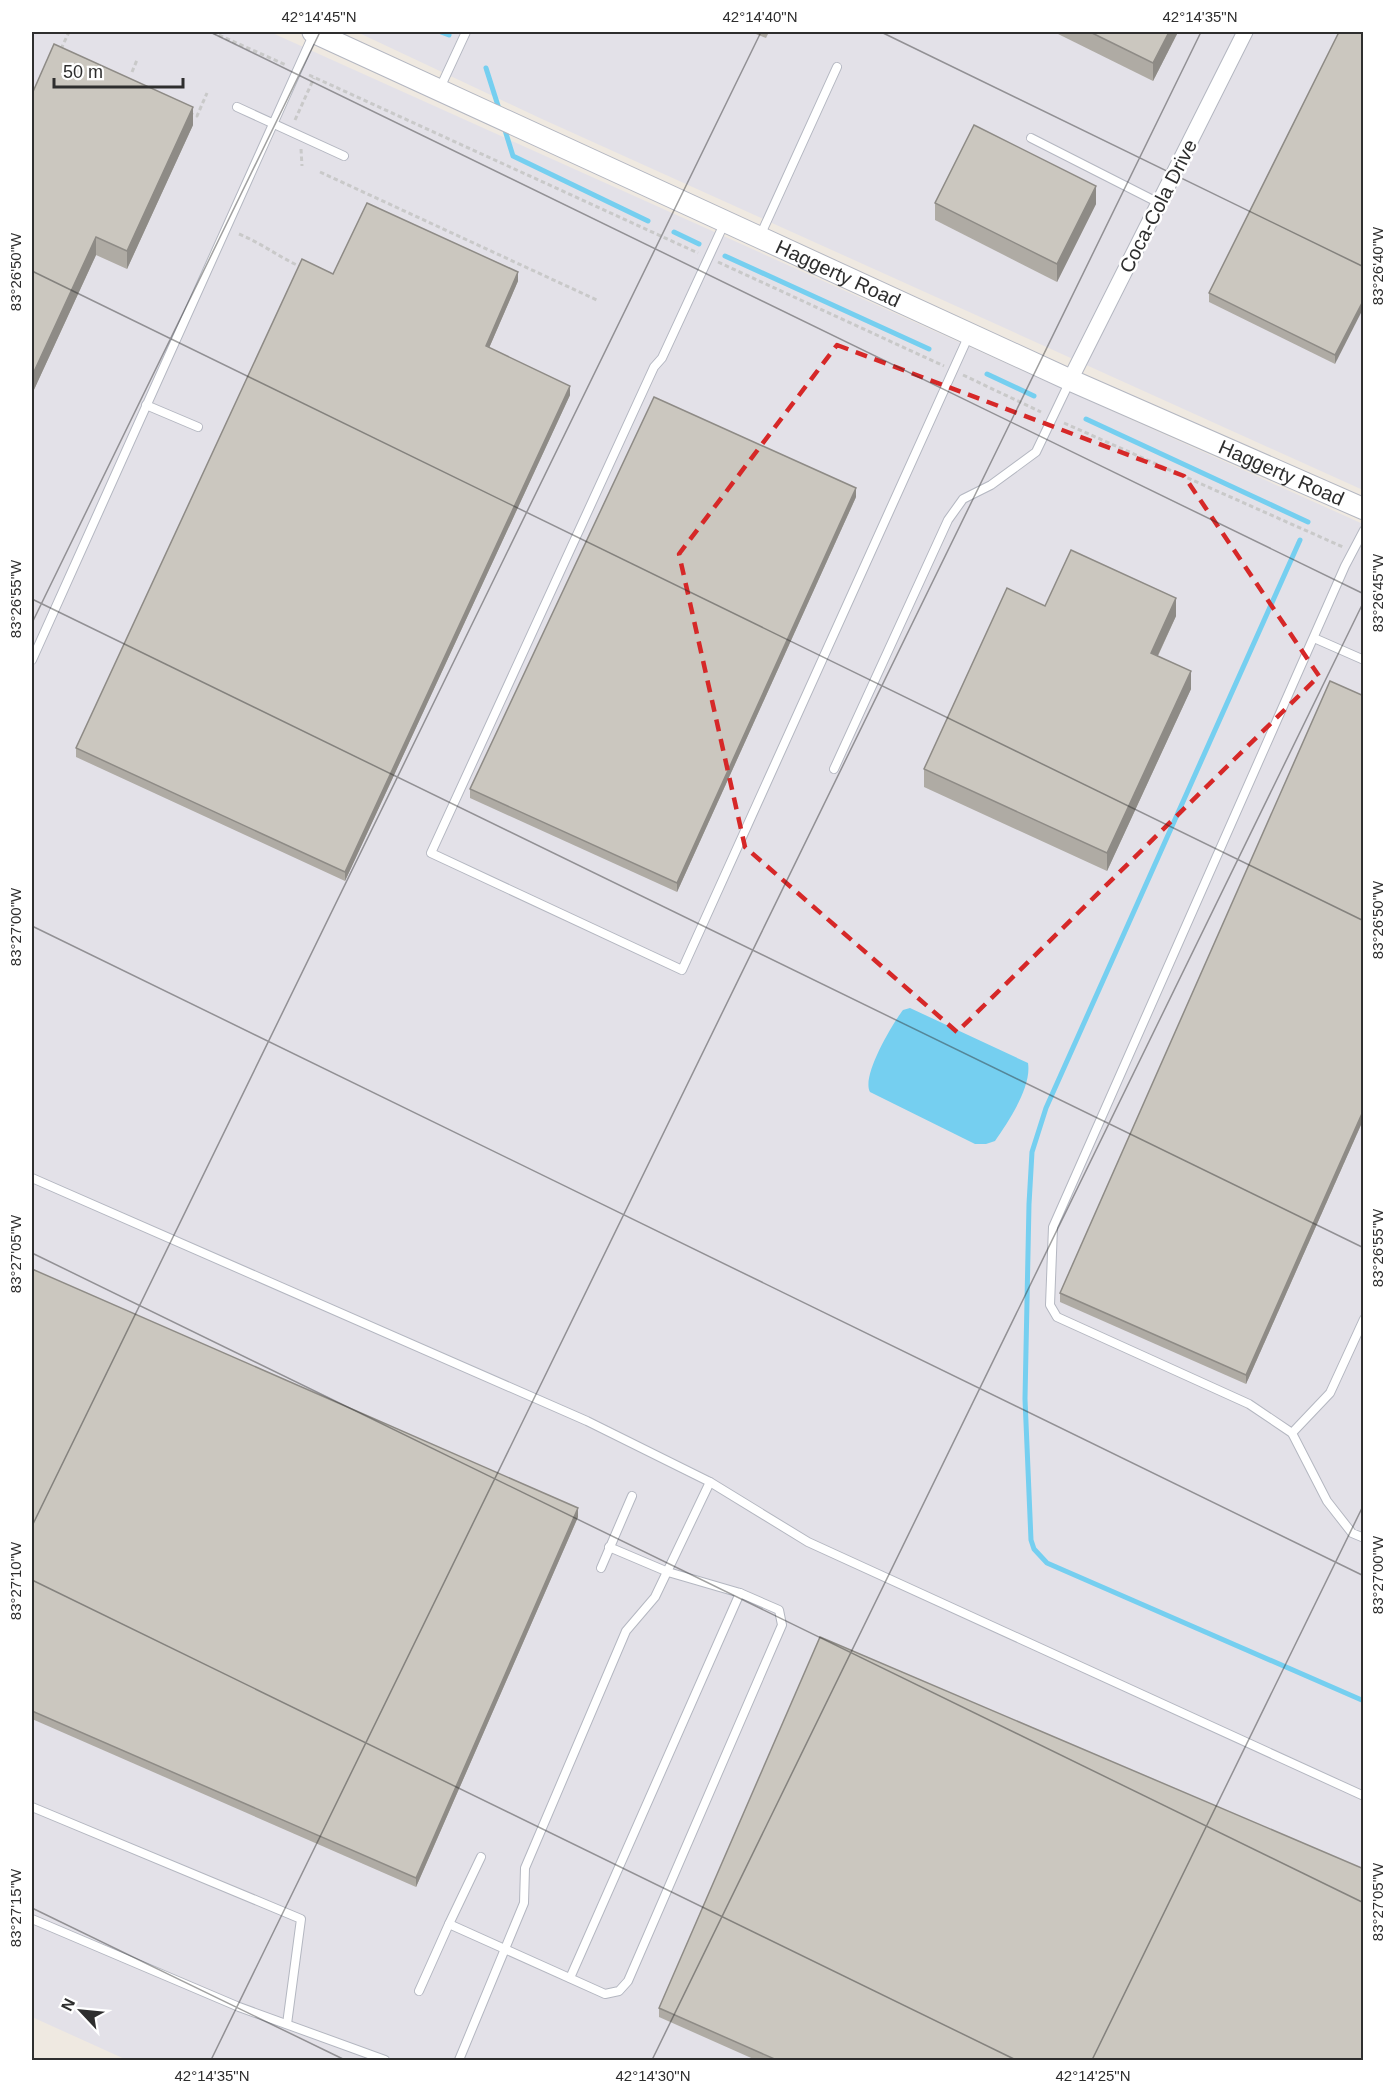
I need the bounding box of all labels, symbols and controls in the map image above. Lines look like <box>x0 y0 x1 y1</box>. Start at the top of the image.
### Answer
text: 42°14'45"N <box>281 8 357 25</box>
text: 42°14'40"N <box>722 8 798 25</box>
text: 42°14'35"N <box>1162 8 1238 25</box>
scale bar <box>54 51 183 89</box>
text: 50 m <box>63 62 103 82</box>
street label: Coca-Cola Drive <box>1115 136 1201 276</box>
text: 83°26'40"W <box>1369 226 1386 305</box>
text: 83°26'50"W <box>7 232 24 311</box>
street label: Haggerty Road <box>772 235 904 312</box>
street label: Haggerty Road <box>1215 436 1347 510</box>
text: 83°26'45"W <box>1369 553 1386 632</box>
text: 83°26'55"W <box>7 559 24 638</box>
text: 83°26'50"W <box>1369 880 1386 959</box>
text: 83°27'00"W <box>7 887 24 966</box>
text: 83°26'55"W <box>1369 1208 1386 1287</box>
text: 83°27'05"W <box>7 1214 24 1293</box>
text: 83°27'00"W <box>1369 1535 1386 1614</box>
text: 83°27'10"W <box>7 1541 24 1620</box>
text: 83°27'05"W <box>1369 1862 1386 1941</box>
text: 83°27'15"W <box>7 1868 24 1947</box>
north arrow <box>51 1981 111 2041</box>
text: N <box>58 1996 78 2014</box>
text: 42°14'35"N <box>174 2067 250 2084</box>
text: 42°14'30"N <box>615 2067 691 2084</box>
text: 42°14'25"N <box>1055 2067 1131 2084</box>

